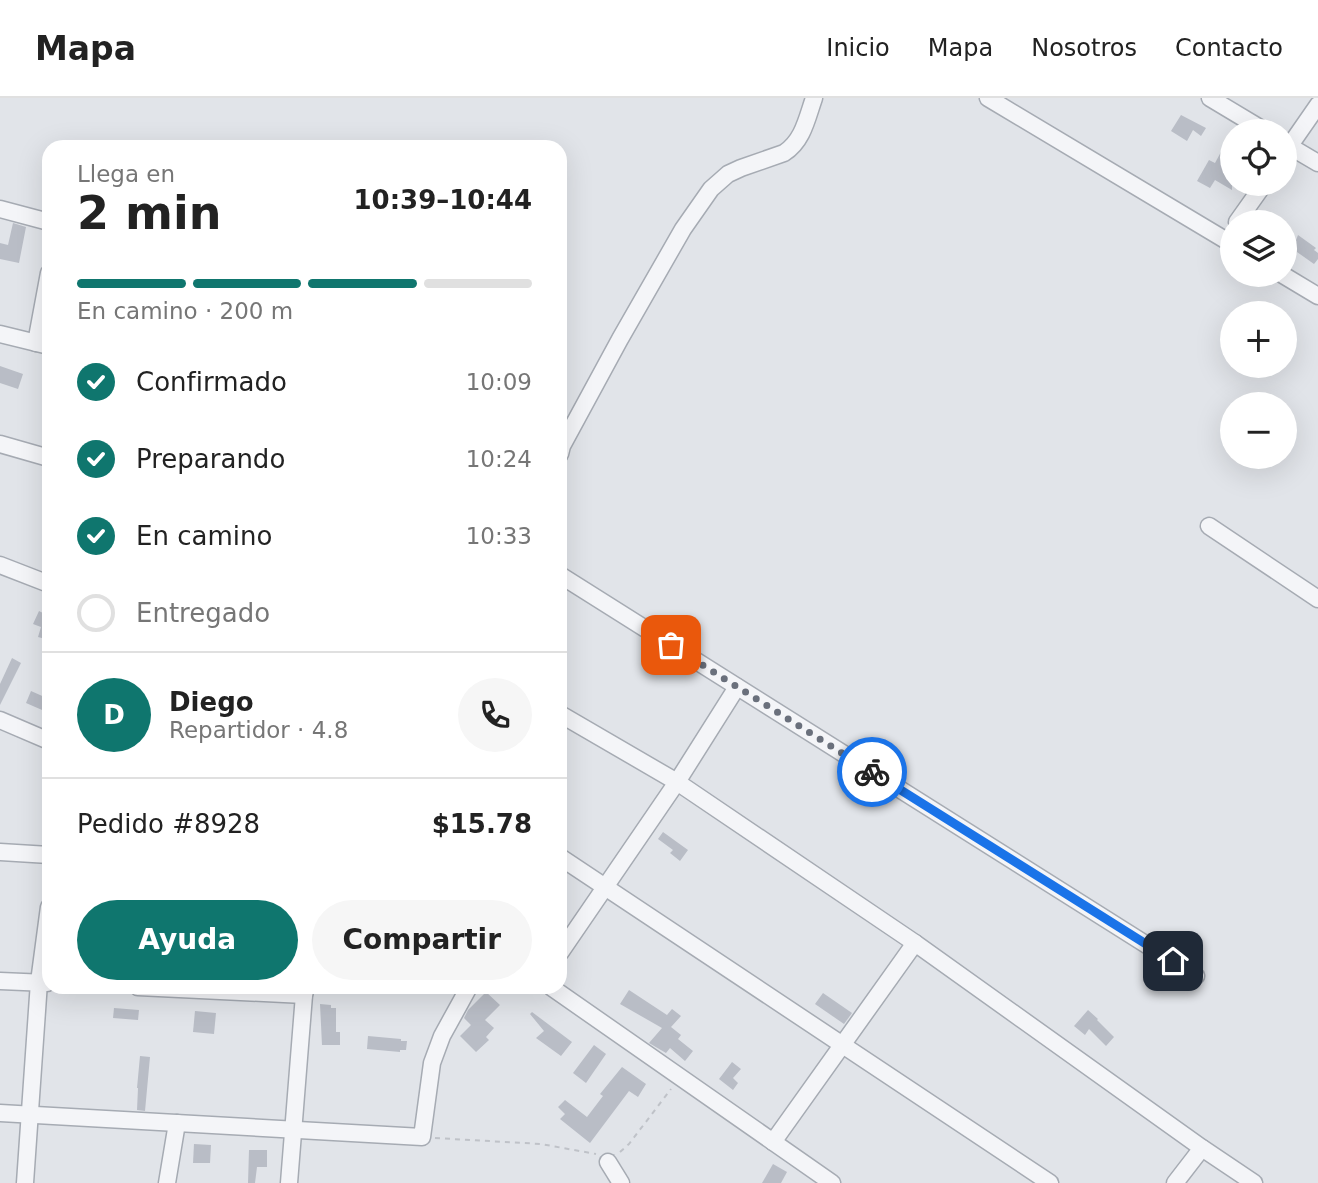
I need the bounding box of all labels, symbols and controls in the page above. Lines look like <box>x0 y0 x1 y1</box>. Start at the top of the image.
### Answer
text: Mapa <box>35 29 136 68</box>
text: Inicio <box>826 34 890 62</box>
text: Mapa <box>928 34 993 62</box>
text: Nosotros <box>1031 34 1137 62</box>
text: Contacto <box>1175 34 1283 62</box>
map controls <box>1220 119 1297 469</box>
button: locate <box>1220 119 1297 196</box>
text: Llega en <box>77 161 175 187</box>
text: 10:39–10:44 <box>353 185 532 215</box>
text: 2 min <box>77 186 221 240</box>
button: layers <box>1220 210 1297 287</box>
text: En camino · 200 m <box>77 298 293 324</box>
button: + <box>1220 301 1297 378</box>
icon: check <box>77 363 115 401</box>
text: Confirmado <box>136 367 287 397</box>
text: 10:09 <box>466 369 532 395</box>
button: − <box>1220 392 1297 469</box>
icon: check <box>77 440 115 478</box>
text: Preparando <box>136 444 285 474</box>
text: 10:24 <box>466 446 532 472</box>
icon: check <box>77 517 115 555</box>
text: En camino <box>136 521 272 551</box>
text: 10:33 <box>466 523 532 549</box>
text: Entregado <box>136 598 270 628</box>
pin <box>641 615 701 675</box>
icon: bag <box>652 626 690 664</box>
button: phone <box>458 678 532 752</box>
text: Diego <box>169 687 254 717</box>
text: D <box>103 700 125 730</box>
text: Repartidor · 4.8 <box>169 717 348 743</box>
courier <box>837 737 907 807</box>
icon: bike <box>853 753 891 791</box>
text: Pedido #8928 <box>77 809 260 839</box>
text: $15.78 <box>432 809 532 839</box>
button: Ayuda <box>77 900 298 980</box>
button: Compartir <box>312 900 532 980</box>
pin <box>1143 931 1203 991</box>
icon: home <box>1154 942 1192 980</box>

